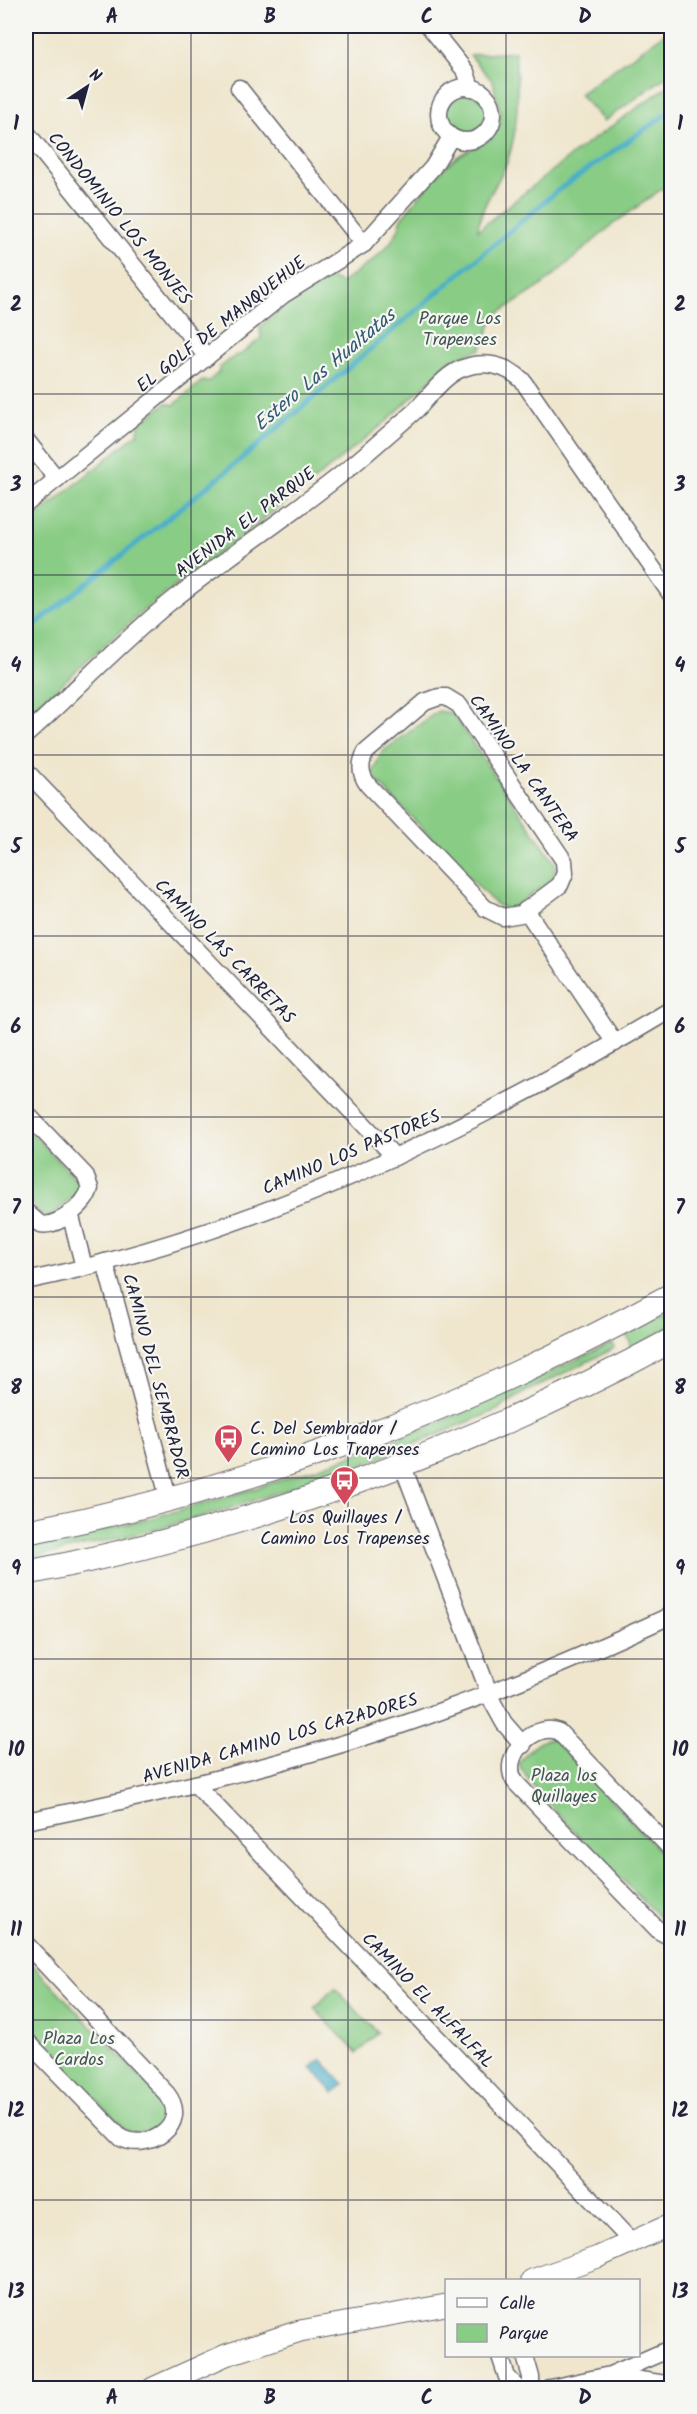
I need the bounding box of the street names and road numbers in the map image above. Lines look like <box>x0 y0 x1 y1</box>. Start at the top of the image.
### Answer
street label: CONDOMINIO LOS MONJES <box>40 126 198 312</box>
street label: EL GOLF DE MANQUEHUE <box>131 249 314 401</box>
street label: AVENIDA EL PARQUE <box>169 460 323 586</box>
street label: CAMINO LA CANTERA <box>461 689 585 849</box>
street label: CAMINO LAS CARRETAS <box>146 873 302 1032</box>
street label: CAMINO LOS PASTORES <box>258 1103 446 1204</box>
street label: CAMINO DEL SEMBRADOR <box>113 1270 196 1482</box>
street label: AVENIDA CAMINO LOS CAZADORES <box>139 1686 422 1793</box>
street label: CAMINO EL ALFALFAL <box>354 1926 500 2076</box>

